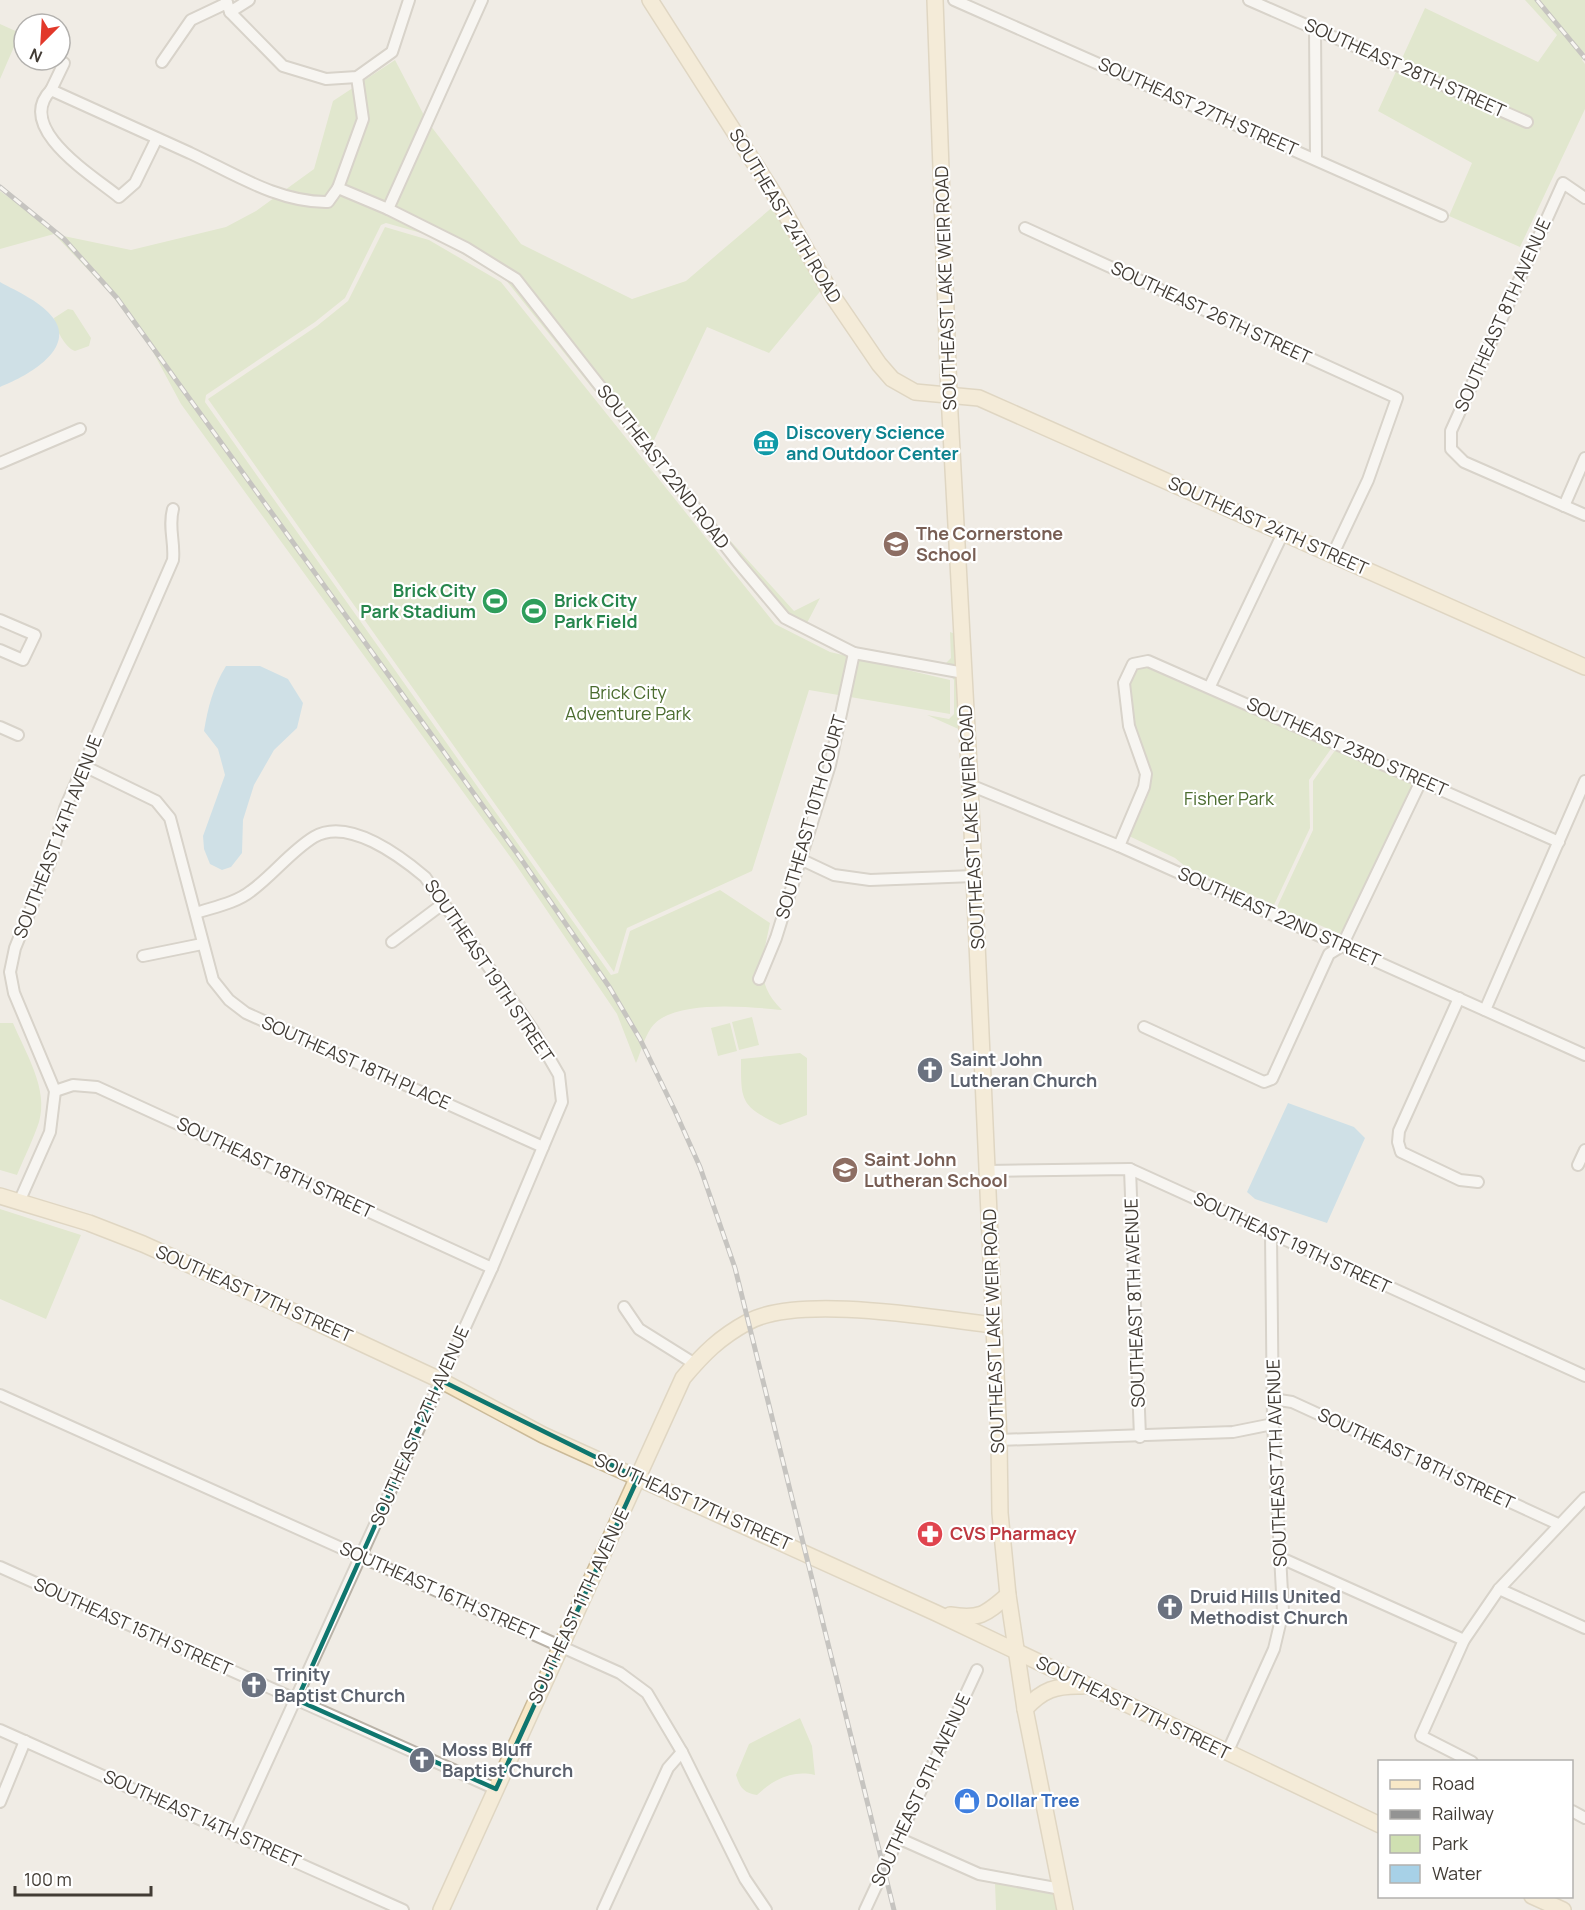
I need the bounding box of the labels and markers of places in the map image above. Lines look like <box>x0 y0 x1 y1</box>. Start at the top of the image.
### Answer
place label: Discovery Science and Outdoor Center <box>786 420 959 465</box>
museum icon: Discovery Science and Outdoor Center <box>751 428 781 458</box>
place label: The Cornerstone School <box>916 521 1063 566</box>
school or university icon: The Cornerstone School <box>881 529 911 559</box>
place label: Brick City Park Stadium <box>360 578 476 623</box>
sports icon: Brick City Park Stadium <box>480 586 510 616</box>
place label: Brick City Park Field <box>554 588 638 633</box>
sports icon: Brick City Park Field <box>519 596 549 626</box>
place label: Saint John Lutheran Church <box>950 1047 1097 1092</box>
church icon: Saint John Lutheran Church <box>915 1055 945 1085</box>
place label: Saint John Lutheran School <box>864 1147 1008 1192</box>
school or university icon: Saint John Lutheran School <box>830 1155 860 1185</box>
pharmacy icon: CVS Pharmacy <box>915 1519 945 1549</box>
place label: CVS Pharmacy <box>950 1521 1076 1545</box>
place label: Druid Hills United Methodist Church <box>1190 1584 1348 1629</box>
church icon: Druid Hills United Methodist Church <box>1155 1592 1185 1622</box>
place label: Trinity Baptist Church <box>274 1662 405 1707</box>
church icon: Trinity Baptist Church <box>239 1670 269 1700</box>
place label: Moss Bluff Baptist Church <box>442 1737 573 1782</box>
church icon: Moss Bluff Baptist Church <box>407 1745 437 1775</box>
shop icon: Dollar Tree <box>952 1786 982 1816</box>
place label: Dollar Tree <box>986 1788 1080 1812</box>

